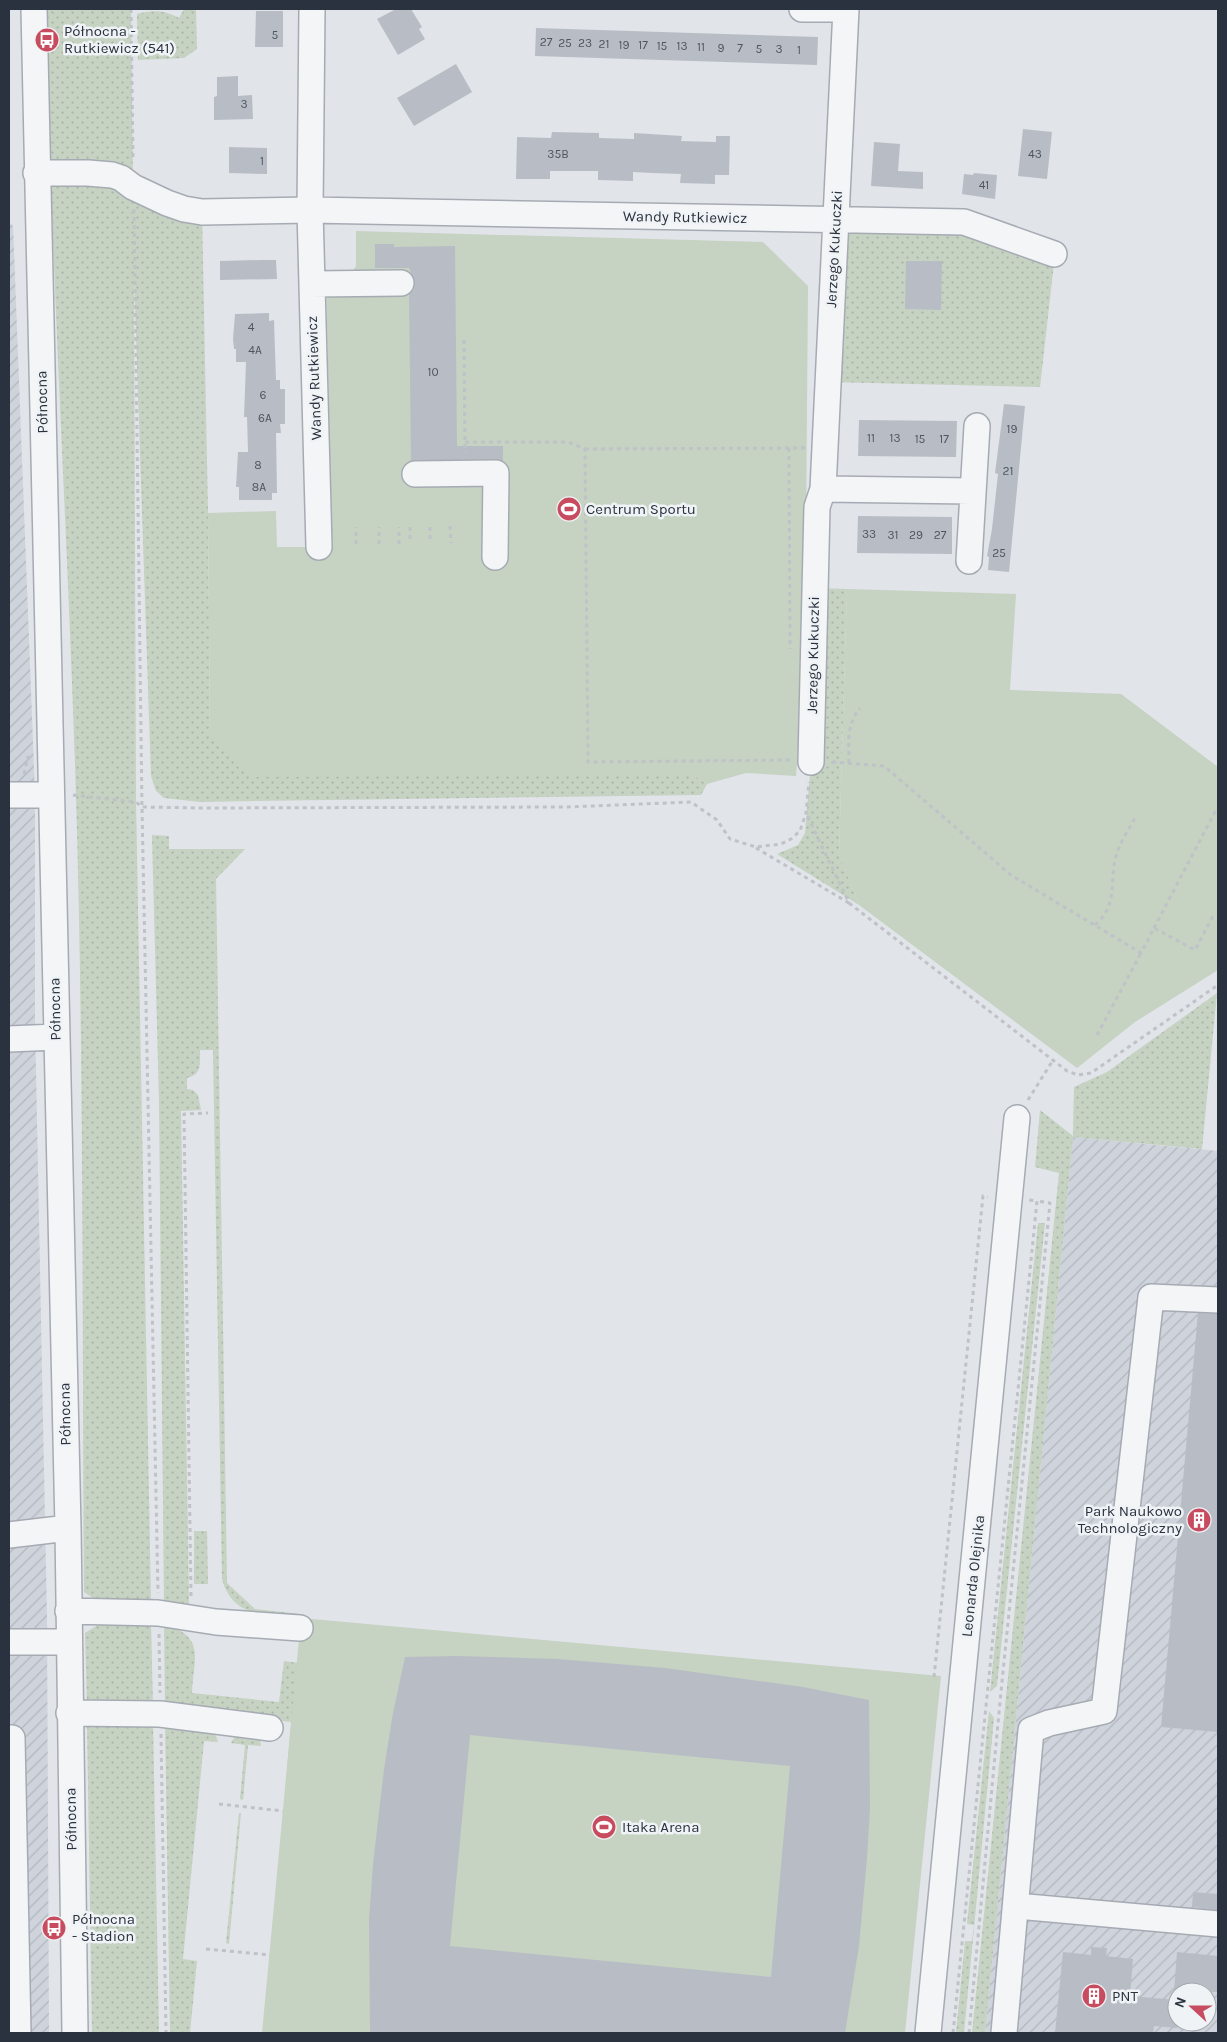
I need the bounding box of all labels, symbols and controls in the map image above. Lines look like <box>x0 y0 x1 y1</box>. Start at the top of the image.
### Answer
place label: Północna - Rutkiewicz (541) <box>64 22 175 57</box>
bus stop icon: Północna - Rutkiewicz (541) <box>34 27 60 53</box>
house number: 5 <box>272 28 279 42</box>
house number: 27 <box>540 35 553 49</box>
house number: 25 <box>558 36 572 50</box>
house number: 23 <box>578 36 592 50</box>
house number: 21 <box>599 37 609 51</box>
house number: 19 <box>619 38 629 52</box>
house number: 17 <box>638 38 648 52</box>
house number: 15 <box>657 39 668 53</box>
house number: 13 <box>676 39 688 53</box>
house number: 11 <box>697 40 705 54</box>
house number: 9 <box>718 41 725 55</box>
house number: 7 <box>737 41 743 55</box>
house number: 5 <box>756 42 763 56</box>
house number: 3 <box>775 42 783 56</box>
house number: 1 <box>797 43 801 57</box>
house number: 3 <box>240 97 248 111</box>
house number: 35B <box>547 147 569 161</box>
house number: 43 <box>1028 147 1042 161</box>
house number: 1 <box>260 154 264 168</box>
house number: 41 <box>979 178 989 192</box>
street label: Jerzego Kukuczki <box>822 190 846 308</box>
street label: Wandy Rutkiewicz <box>623 207 747 227</box>
street label: Wandy Rutkiewicz <box>303 316 325 440</box>
house number: 4 <box>248 320 255 334</box>
house number: 4A <box>248 343 262 357</box>
house number: 10 <box>427 365 439 379</box>
street label: Północna <box>32 370 52 434</box>
house number: 6 <box>260 388 267 402</box>
house number: 6A <box>258 411 272 425</box>
house number: 19 <box>1007 422 1017 436</box>
house number: 11 <box>867 431 875 445</box>
house number: 13 <box>889 431 901 445</box>
house number: 15 <box>915 432 926 446</box>
house number: 17 <box>939 432 949 446</box>
house number: 8 <box>254 458 262 472</box>
house number: 21 <box>1003 464 1013 478</box>
house number: 8A <box>252 480 266 494</box>
sports icon: Centrum Sportu <box>556 496 582 522</box>
place label: Centrum Sportu <box>586 500 696 518</box>
house number: 33 <box>862 527 876 541</box>
house number: 31 <box>887 528 899 542</box>
house number: 29 <box>909 528 923 542</box>
house number: 27 <box>934 528 947 542</box>
house number: 25 <box>992 546 1006 560</box>
street label: Jerzego Kukuczki <box>803 596 823 714</box>
street label: Północna <box>45 977 65 1041</box>
street label: Północna <box>55 1382 75 1446</box>
place label: Park Naukowo Technologiczny <box>1078 1502 1182 1537</box>
building icon: Park Naukowo Technologiczny <box>1186 1507 1212 1533</box>
street label: Leonarda Olejnika <box>958 1514 988 1638</box>
street label: Północna <box>61 1787 81 1851</box>
sports icon: Itaka Arena <box>591 1814 617 1840</box>
place label: Itaka Arena <box>622 1818 699 1836</box>
place label: Północna - Stadion <box>72 1910 135 1945</box>
bus stop icon: Północna - Stadion <box>41 1915 67 1941</box>
north arrow <box>1167 1982 1217 2032</box>
building icon: PNT <box>1081 1983 1107 2009</box>
place label: PNT <box>1112 1987 1139 2005</box>
text: N <box>1171 1995 1190 2010</box>

